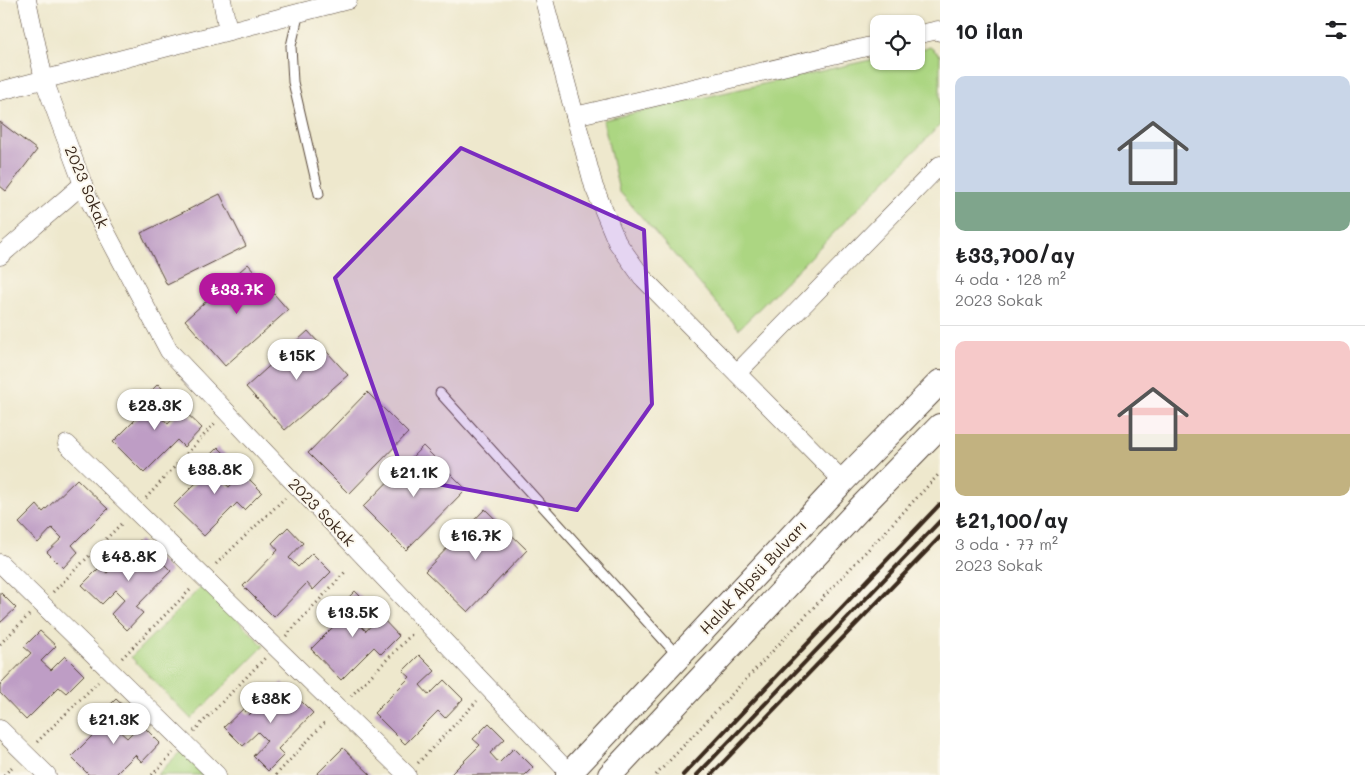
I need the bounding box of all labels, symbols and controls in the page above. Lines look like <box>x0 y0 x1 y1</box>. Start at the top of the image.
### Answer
map controls <box>870 15 925 70</box>
button: locate <box>870 15 925 70</box>
icon: filters <box>1322 16 1350 44</box>
text: 10 ilan <box>955 17 1023 44</box>
icon: home <box>1108 108 1198 198</box>
street label: 2023 Sokak <box>61 142 114 231</box>
text: ₺33,700/ay <box>955 241 1075 268</box>
text: 4 oda · 128 m² <box>955 268 1066 289</box>
pin: ₺33.7K <box>196 272 278 315</box>
text: ₺33.7K <box>210 278 264 299</box>
text: 2023 Sokak <box>955 289 1043 310</box>
pin: ₺15K <box>267 338 327 381</box>
text: ₺15K <box>279 344 315 365</box>
icon: home <box>1108 374 1198 464</box>
pin: ₺28.3K <box>114 388 196 431</box>
text: ₺28.3K <box>128 394 182 415</box>
pin: ₺38.8K <box>174 452 256 495</box>
pin: ₺21.1K <box>373 456 455 498</box>
text: ₺38.8K <box>188 458 242 479</box>
text: ₺21.1K <box>390 461 438 482</box>
street label: 2023 Sokak <box>284 473 360 550</box>
text: ₺21,100/ay <box>955 506 1068 533</box>
street label: Haluk Alpsü Bulvarı <box>694 515 811 638</box>
pin: ₺16.7K <box>435 518 517 561</box>
text: ₺16.7K <box>450 524 502 545</box>
text: 3 oda · 77 m² <box>955 533 1058 554</box>
pin: ₺48.8K <box>88 540 170 582</box>
text: ₺48.8K <box>101 545 157 566</box>
text: 2023 Sokak <box>955 554 1043 575</box>
pin: ₺13.5K <box>312 596 394 638</box>
text: ₺13.5K <box>327 601 379 622</box>
pin: ₺38K <box>241 682 301 724</box>
text: ₺38K <box>251 687 291 708</box>
pin: ₺21.3K <box>73 702 155 745</box>
text: ₺21.3K <box>88 708 140 729</box>

